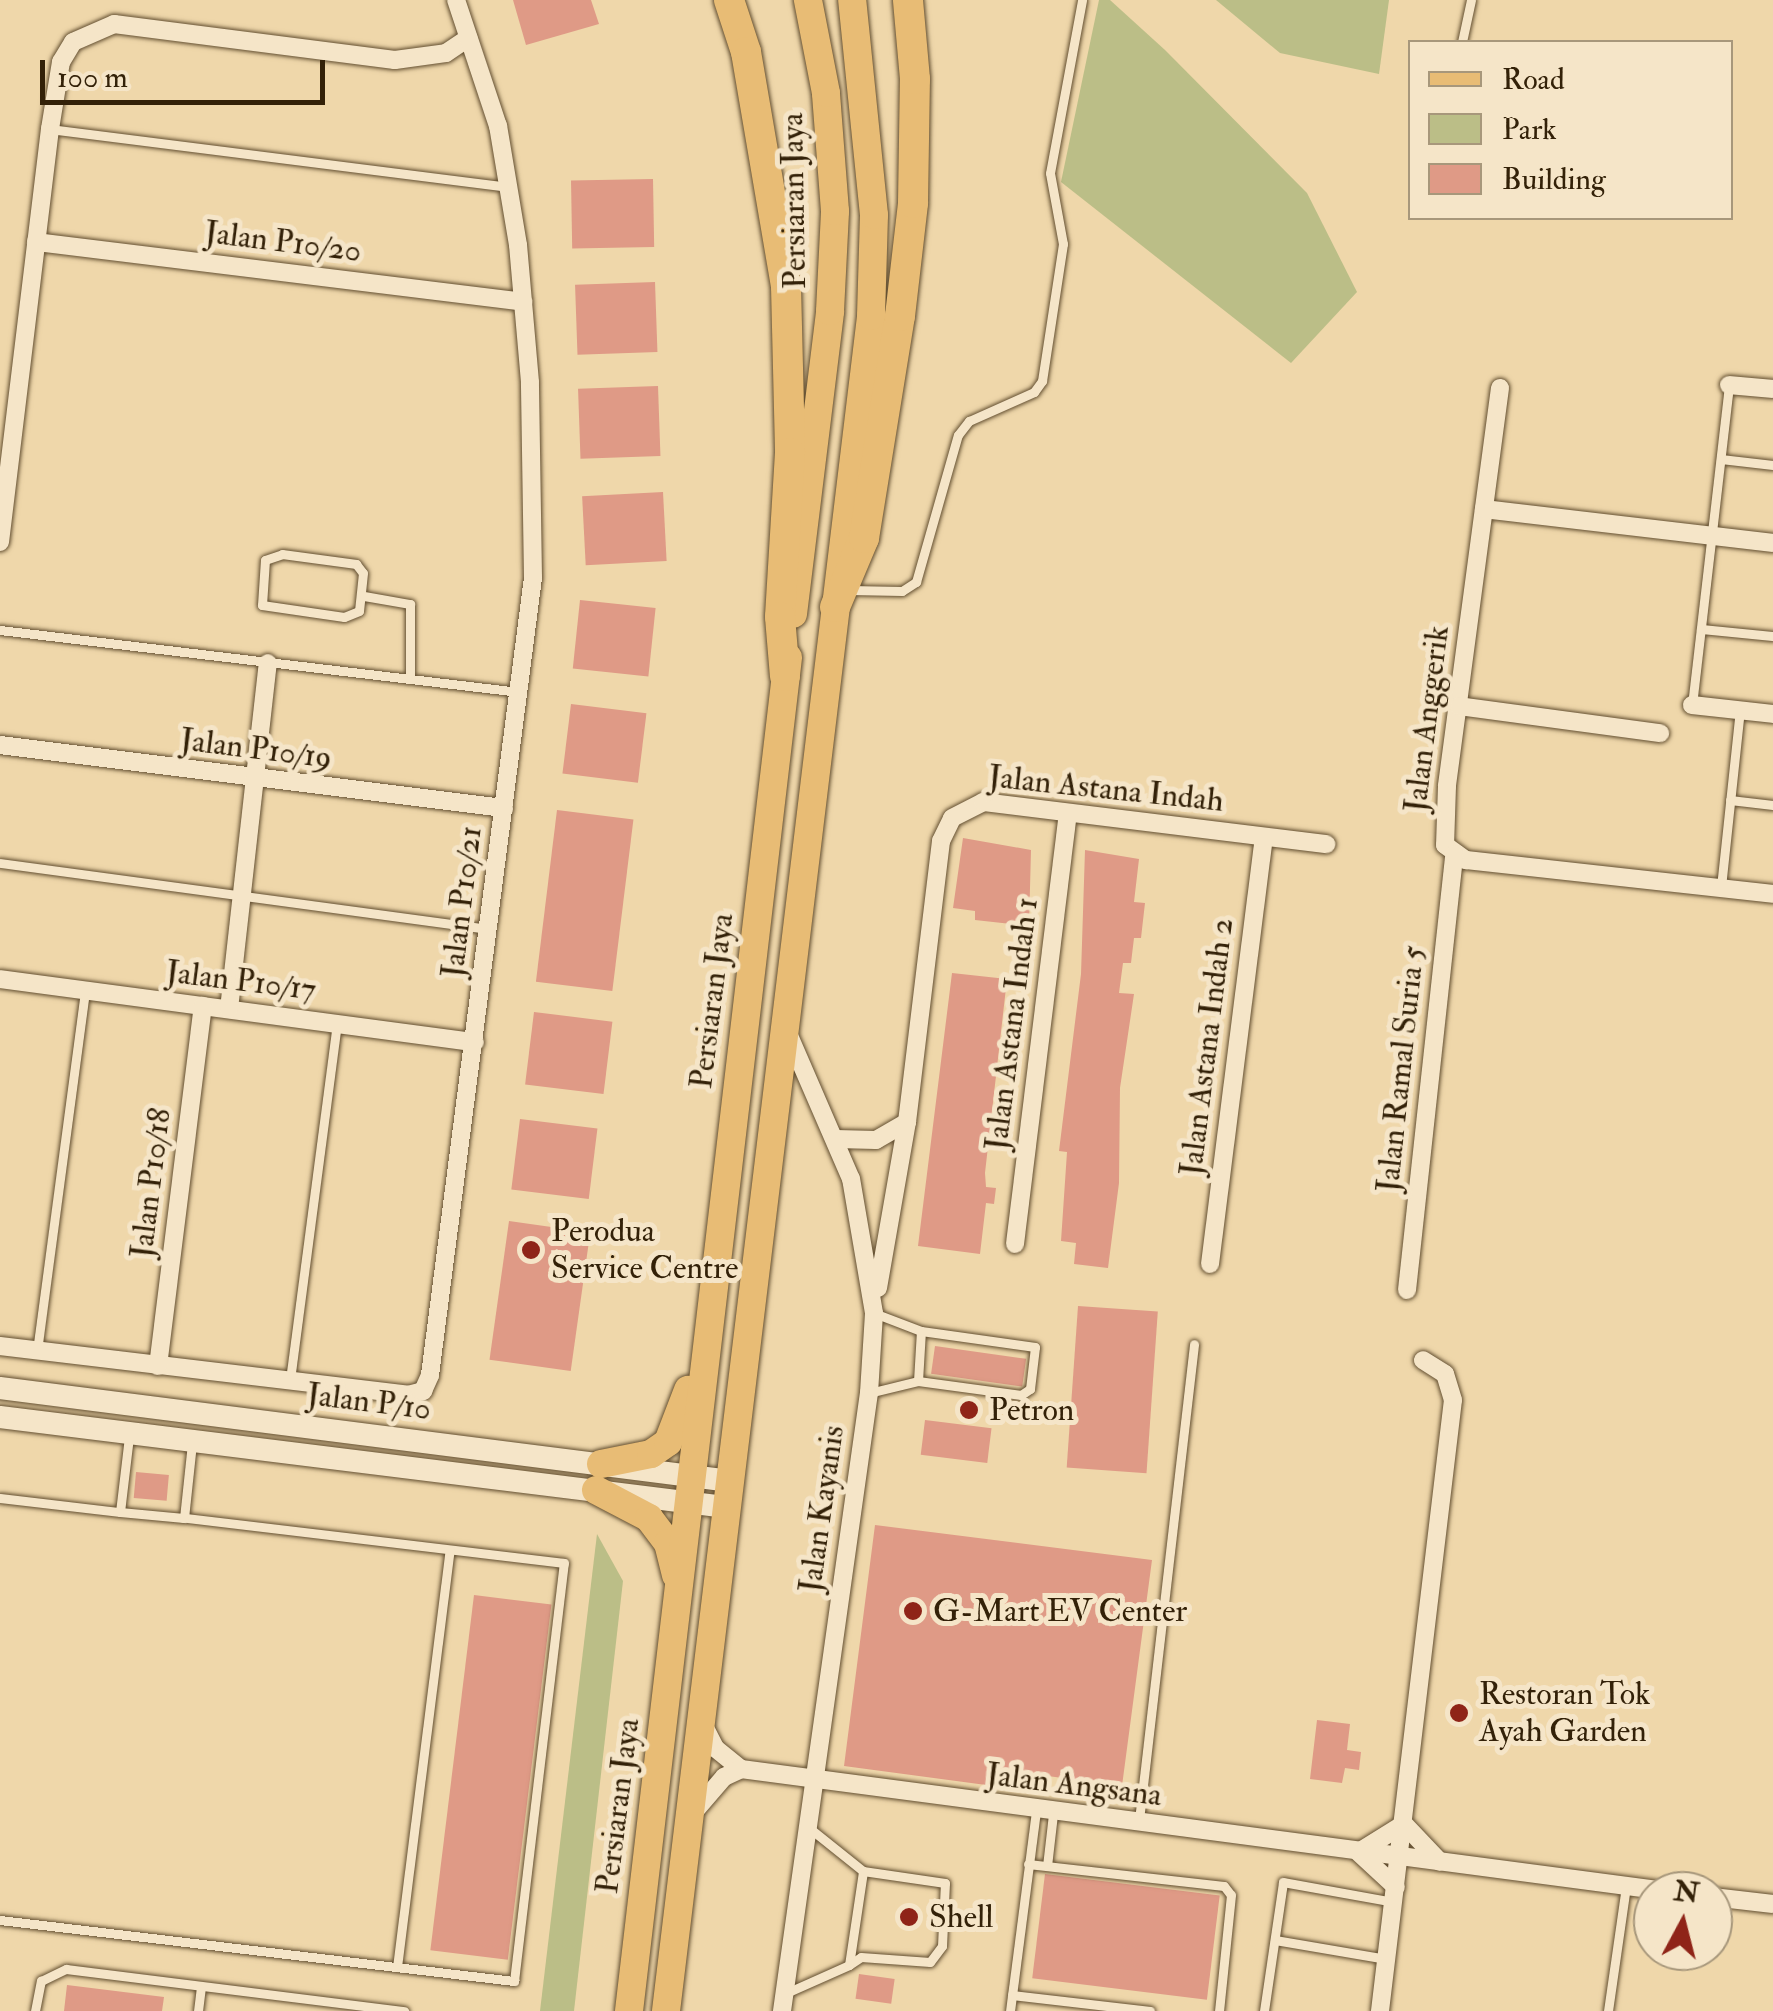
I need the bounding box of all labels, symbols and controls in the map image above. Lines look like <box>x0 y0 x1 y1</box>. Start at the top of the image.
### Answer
scale bar <box>45 40 330 102</box>
legend <box>1408 40 1733 220</box>
text: 100 m <box>57 59 128 96</box>
text: Road <box>1502 61 1565 98</box>
text: Park <box>1502 111 1557 148</box>
street label: Persiaran Jaya <box>773 112 815 290</box>
text: Building <box>1502 161 1606 198</box>
street label: Jalan P10/20 <box>203 213 363 271</box>
street label: Jalan Anggerik <box>1397 624 1457 814</box>
street label: Jalan P10/19 <box>178 721 334 777</box>
street label: Jalan Astana Indah <box>987 758 1225 820</box>
street label: Jalan P10/21 <box>434 824 490 980</box>
street label: Jalan Astana Indah 1 <box>977 895 1047 1153</box>
street label: Persiaran Jaya <box>682 911 742 1091</box>
street label: Jalan Astana Indah 2 <box>1172 916 1242 1178</box>
street label: Jalan Ramal Suria 5 <box>1369 944 1433 1194</box>
street label: Jalan P10/17 <box>164 953 318 1009</box>
street label: Jalan P10/18 <box>123 1106 179 1260</box>
place label: Perodua Service Centre <box>551 1213 738 1288</box>
marker: Perodua Service Centre <box>520 1239 542 1261</box>
street label: Jalan P/10 <box>305 1375 433 1429</box>
place label: Petron <box>989 1391 1074 1429</box>
marker: Petron <box>958 1399 980 1421</box>
street label: Jalan Kayanis <box>791 1423 853 1595</box>
place label: G-Mart EV Center <box>933 1592 1187 1630</box>
marker: G-Mart EV Center <box>902 1600 924 1622</box>
place label: Restoran Tok Ayah Garden <box>1479 1676 1650 1751</box>
marker: Restoran Tok Ayah Garden <box>1448 1702 1470 1724</box>
street label: Persiaran Jaya <box>588 1716 648 1896</box>
street label: Jalan Angsana <box>984 1755 1164 1815</box>
north arrow <box>1633 1871 1733 1971</box>
text: N <box>1672 1874 1701 1912</box>
place label: Shell <box>929 1898 993 1936</box>
marker: Shell <box>898 1906 920 1928</box>

